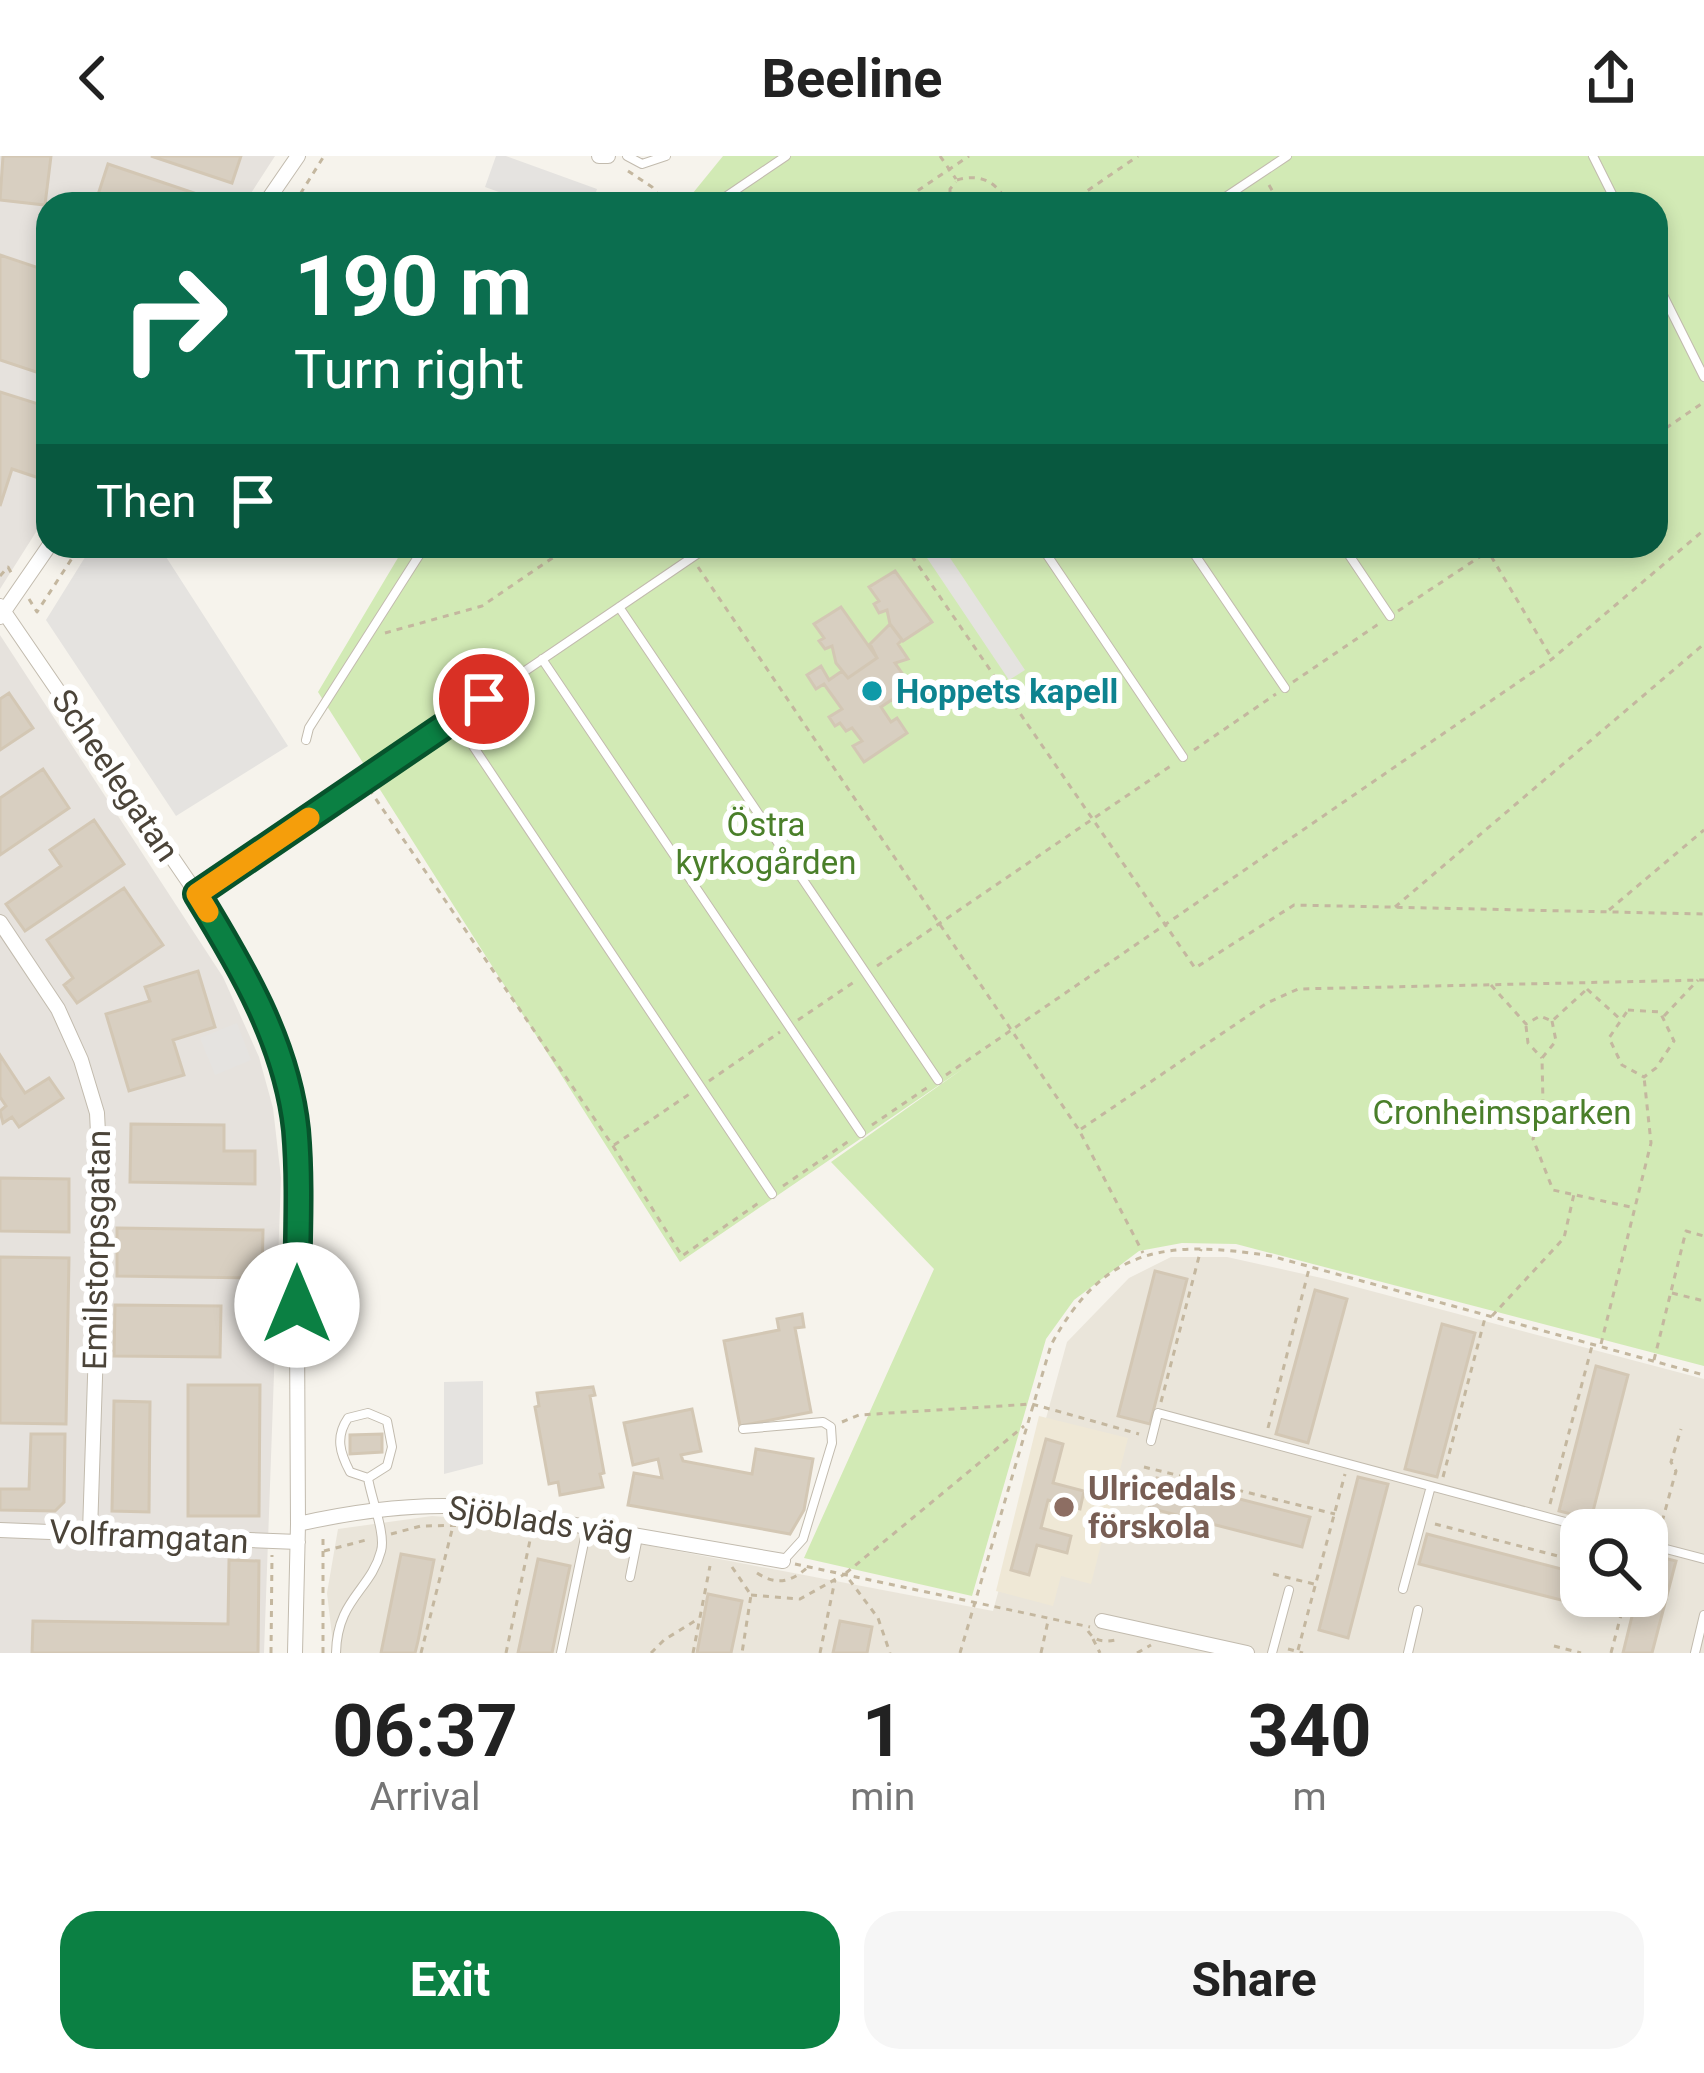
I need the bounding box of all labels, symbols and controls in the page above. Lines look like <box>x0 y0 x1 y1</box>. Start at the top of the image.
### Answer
icon: back <box>60 45 126 111</box>
icon: share <box>1578 45 1644 111</box>
text: Beeline <box>762 47 942 110</box>
text: 190 m <box>294 237 532 336</box>
icon: right <box>96 240 252 396</box>
text: Turn right <box>294 338 524 401</box>
icon: arrive <box>220 468 286 534</box>
text: Then <box>96 475 196 528</box>
pin <box>433 648 535 750</box>
icon: arrive <box>451 666 517 732</box>
place label: Hoppets kapell <box>896 672 1118 711</box>
marker: Hoppets kapell <box>859 678 885 704</box>
street label: Scheelegatan <box>44 682 187 869</box>
park label: Östra kyrkogården <box>676 805 856 882</box>
park label: Cronheimsparken <box>1373 1093 1631 1132</box>
street label: Emilstorpsgatan <box>75 1130 118 1370</box>
position arrow <box>234 1242 360 1368</box>
place label: Ulricedals förskola <box>1088 1469 1236 1546</box>
street label: Sjöblads väg <box>446 1488 636 1555</box>
marker: Ulricedals förskola <box>1051 1494 1077 1520</box>
map controls <box>1560 1509 1668 1617</box>
button: search <box>1560 1509 1668 1617</box>
street label: Volframgatan <box>48 1512 250 1561</box>
text: 06:37 <box>332 1689 518 1774</box>
text: 1 <box>862 1689 903 1774</box>
text: 340 <box>1248 1689 1372 1774</box>
text: Arrival <box>370 1774 480 1820</box>
text: min <box>850 1774 915 1820</box>
text: m <box>1293 1774 1327 1820</box>
button: Exit <box>60 1911 840 2049</box>
button: Share <box>864 1911 1644 2049</box>

